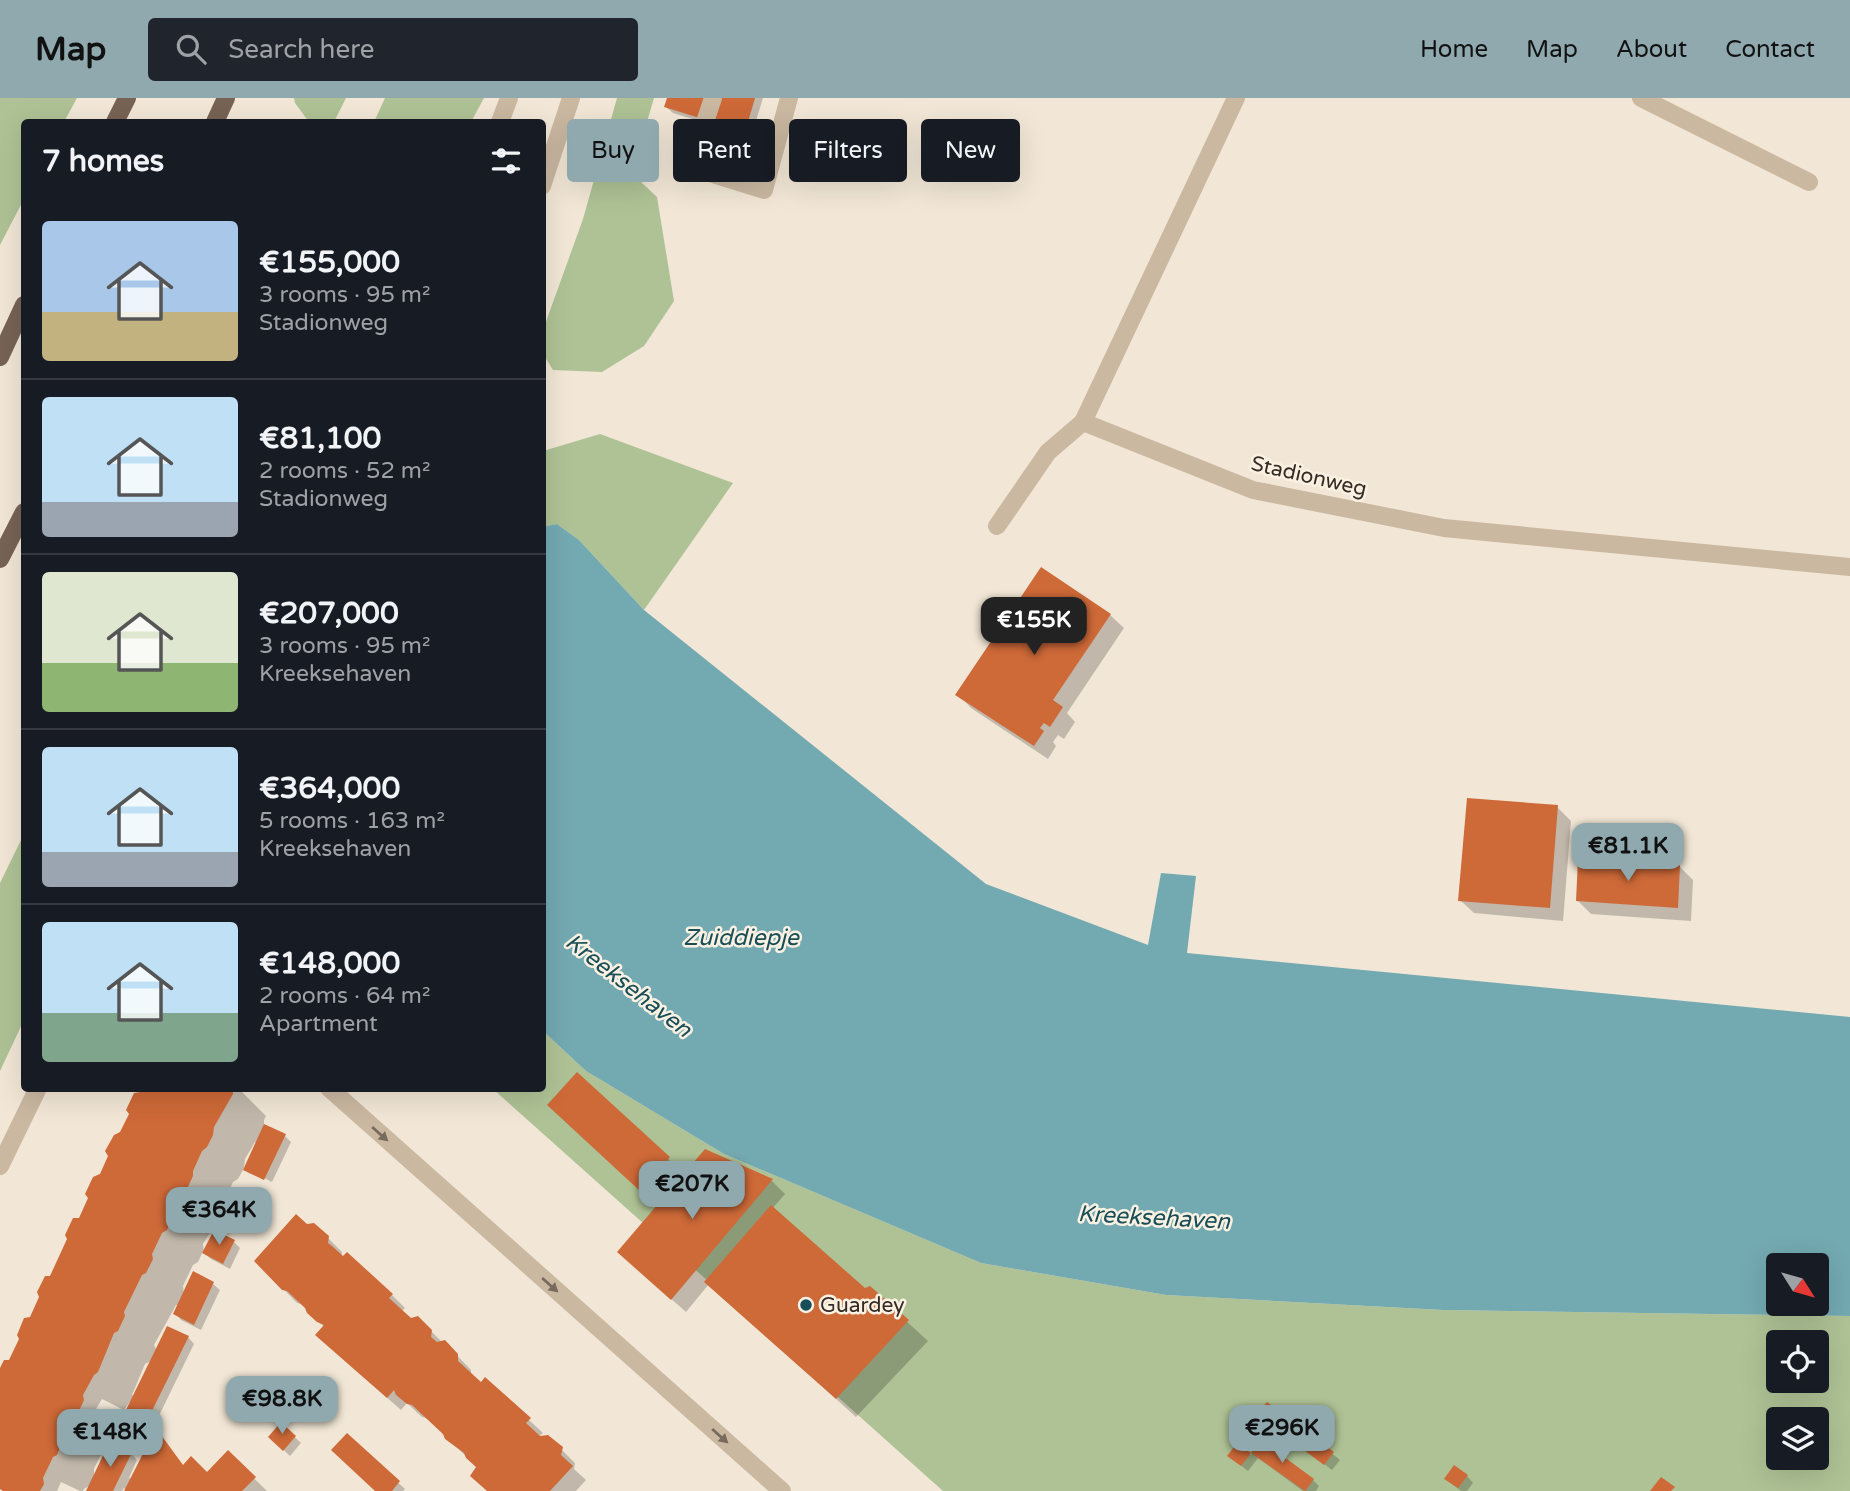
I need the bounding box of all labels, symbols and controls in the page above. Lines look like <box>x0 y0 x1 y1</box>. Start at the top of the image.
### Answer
search box <box>148 18 638 81</box>
text: Map <box>35 30 106 69</box>
icon: search <box>172 30 210 68</box>
text: Search here <box>228 34 374 65</box>
text: Home <box>1420 35 1488 64</box>
text: Map <box>1526 35 1578 64</box>
text: About <box>1616 35 1687 64</box>
text: Contact <box>1725 35 1815 64</box>
chip: Buy <box>567 119 659 182</box>
chip: Rent <box>673 119 775 182</box>
chip: Filters <box>789 119 907 182</box>
chip: New <box>921 119 1020 182</box>
icon: filters <box>487 142 525 180</box>
text: 7 homes <box>42 143 164 180</box>
text: €155,000 <box>259 244 400 281</box>
icon: home <box>98 249 182 333</box>
text: 3 rooms · 95 m² <box>259 281 430 309</box>
text: Stadionweg <box>259 309 388 337</box>
text: €81,100 <box>259 420 381 457</box>
icon: home <box>98 425 182 509</box>
street label: Stadionweg <box>1249 451 1369 502</box>
text: 2 rooms · 52 m² <box>259 457 430 485</box>
text: Stadionweg <box>259 485 388 513</box>
text: €207,000 <box>259 595 399 632</box>
pin: €155K <box>985 598 1083 657</box>
icon: home <box>98 600 182 684</box>
text: €155K <box>997 606 1071 634</box>
text: 3 rooms · 95 m² <box>259 632 430 660</box>
text: Kreeksehaven <box>259 660 411 688</box>
text: €364,000 <box>259 770 400 807</box>
icon: home <box>98 775 182 859</box>
text: 5 rooms · 163 m² <box>259 807 445 835</box>
pin: €81.1K <box>1571 824 1685 883</box>
text: €81.1K <box>1588 832 1668 860</box>
text: Kreeksehaven <box>259 835 411 863</box>
water label: Zuiddiepje <box>683 924 801 952</box>
water label: Kreeksehaven <box>560 928 698 1044</box>
text: €148,000 <box>259 945 400 982</box>
icon: home <box>98 950 182 1034</box>
text: 2 rooms · 64 m² <box>259 982 430 1010</box>
text: Apartment <box>259 1010 378 1038</box>
one-way arrow <box>371 1126 389 1142</box>
pin: €207K <box>643 1162 741 1221</box>
text: €207K <box>655 1170 729 1198</box>
pin: €364K <box>170 1188 268 1247</box>
text: €364K <box>182 1196 256 1224</box>
water label: Kreeksehaven <box>1077 1200 1232 1236</box>
north arrow <box>1766 1253 1829 1316</box>
map controls <box>1766 1253 1829 1470</box>
one-way arrow <box>541 1277 559 1293</box>
place label: Guardey <box>820 1293 905 1318</box>
marker: Guardey <box>798 1297 814 1313</box>
button: locate <box>1766 1330 1829 1393</box>
pin: €98.8K <box>225 1376 339 1436</box>
text: €98.8K <box>242 1385 322 1413</box>
pin: €296K <box>1233 1406 1331 1465</box>
button: layers <box>1766 1407 1829 1470</box>
pin: €148K <box>61 1410 159 1469</box>
text: €296K <box>1245 1414 1319 1442</box>
text: €148K <box>73 1418 147 1446</box>
one-way arrow <box>711 1428 729 1444</box>

